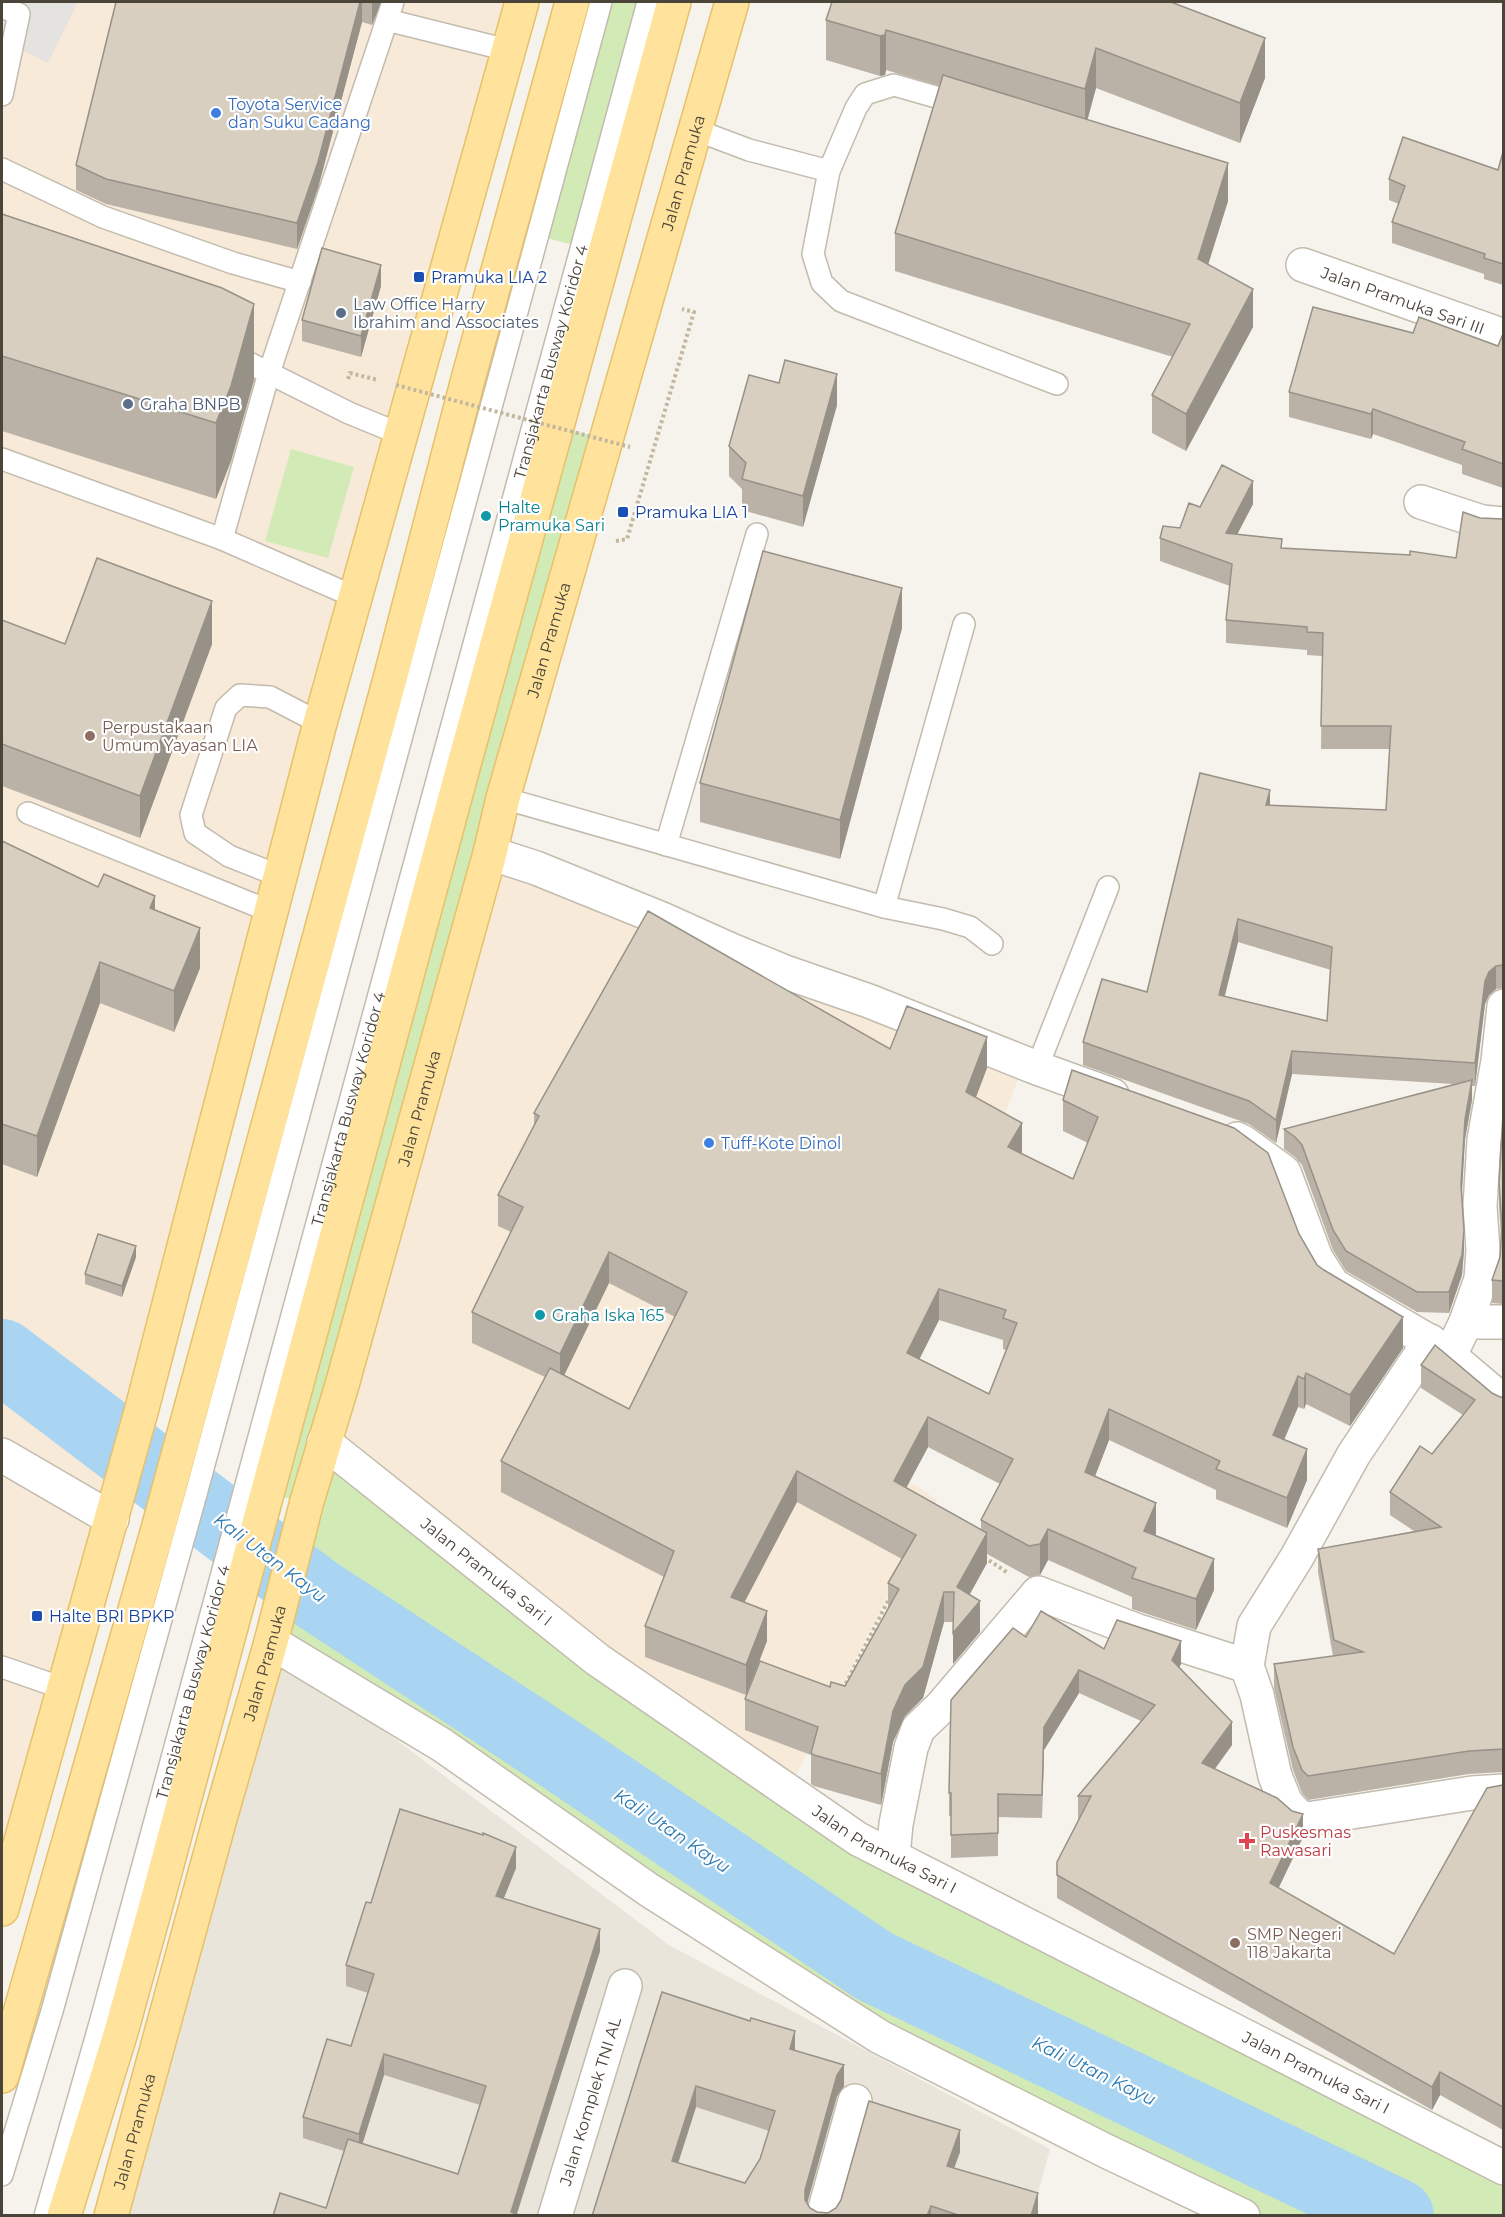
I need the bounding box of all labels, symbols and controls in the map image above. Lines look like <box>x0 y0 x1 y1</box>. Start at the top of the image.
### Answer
place label: Toyota Service dan Suku Cadang <box>228 95 371 132</box>
marker: Toyota Service dan Suku Cadang <box>209 106 223 120</box>
street label: Jalan Pramuka <box>657 113 709 234</box>
street label: Transjakarta Busway Koridor 4 <box>510 242 592 481</box>
street label: Jalan Pramuka Sari III <box>1318 263 1487 338</box>
place label: Pramuka LIA 2 <box>431 268 547 287</box>
marker: Pramuka LIA 2 <box>412 270 426 284</box>
place label: Law Office Harry Ibrahim and Associates <box>353 295 539 332</box>
marker: Law Office Harry Ibrahim and Associates <box>334 306 348 320</box>
place label: Graha BNPB <box>140 395 241 414</box>
marker: Graha BNPB <box>121 397 135 411</box>
place label: Halte Pramuka Sari <box>498 498 605 535</box>
place label: Pramuka LIA 1 <box>635 503 748 522</box>
marker: Pramuka LIA 1 <box>616 505 630 519</box>
marker: Halte Pramuka Sari <box>479 509 493 523</box>
street label: Jalan Pramuka <box>523 580 575 701</box>
place label: Perpustakaan Umum Yayasan LIA <box>102 718 258 755</box>
marker: Perpustakaan Umum Yayasan LIA <box>83 729 97 743</box>
street label: Transjakarta Busway Koridor 4 <box>308 989 389 1228</box>
street label: Jalan Pramuka <box>394 1048 445 1169</box>
place label: Tuff-Kote Dinol <box>721 1134 841 1153</box>
marker: Tuff-Kote Dinol <box>702 1136 716 1150</box>
place label: Graha Iska 165 <box>552 1306 664 1325</box>
marker: Graha Iska 165 <box>533 1308 547 1322</box>
water label: Kali Utan Kayu <box>209 1509 331 1607</box>
street label: Jalan Pramuka Sari I <box>416 1513 556 1630</box>
street label: Transjakarta Busway Koridor 4 <box>152 1562 234 1801</box>
street label: Jalan Pramuka <box>239 1603 290 1724</box>
place label: Halte BRI BPKP <box>49 1607 175 1626</box>
marker: Halte BRI BPKP <box>30 1609 44 1623</box>
water label: Kali Utan Kayu <box>610 1784 734 1878</box>
street label: Jalan Pramuka Sari I <box>808 1801 960 1898</box>
place label: Puskesmas Rawasari <box>1260 1823 1351 1860</box>
marker: Puskesmas Rawasari <box>1238 1832 1256 1850</box>
place label: SMP Negeri 118 Jakarta <box>1247 1925 1342 1962</box>
marker: SMP Negeri 118 Jakarta <box>1228 1936 1242 1950</box>
street label: Jalan Komplek TNI AL <box>556 2014 625 2189</box>
street label: Jalan Pramuka Sari I <box>1238 2027 1393 2118</box>
water label: Kali Utan Kayu <box>1028 2031 1160 2111</box>
street label: Jalan Pramuka <box>110 2071 160 2192</box>

